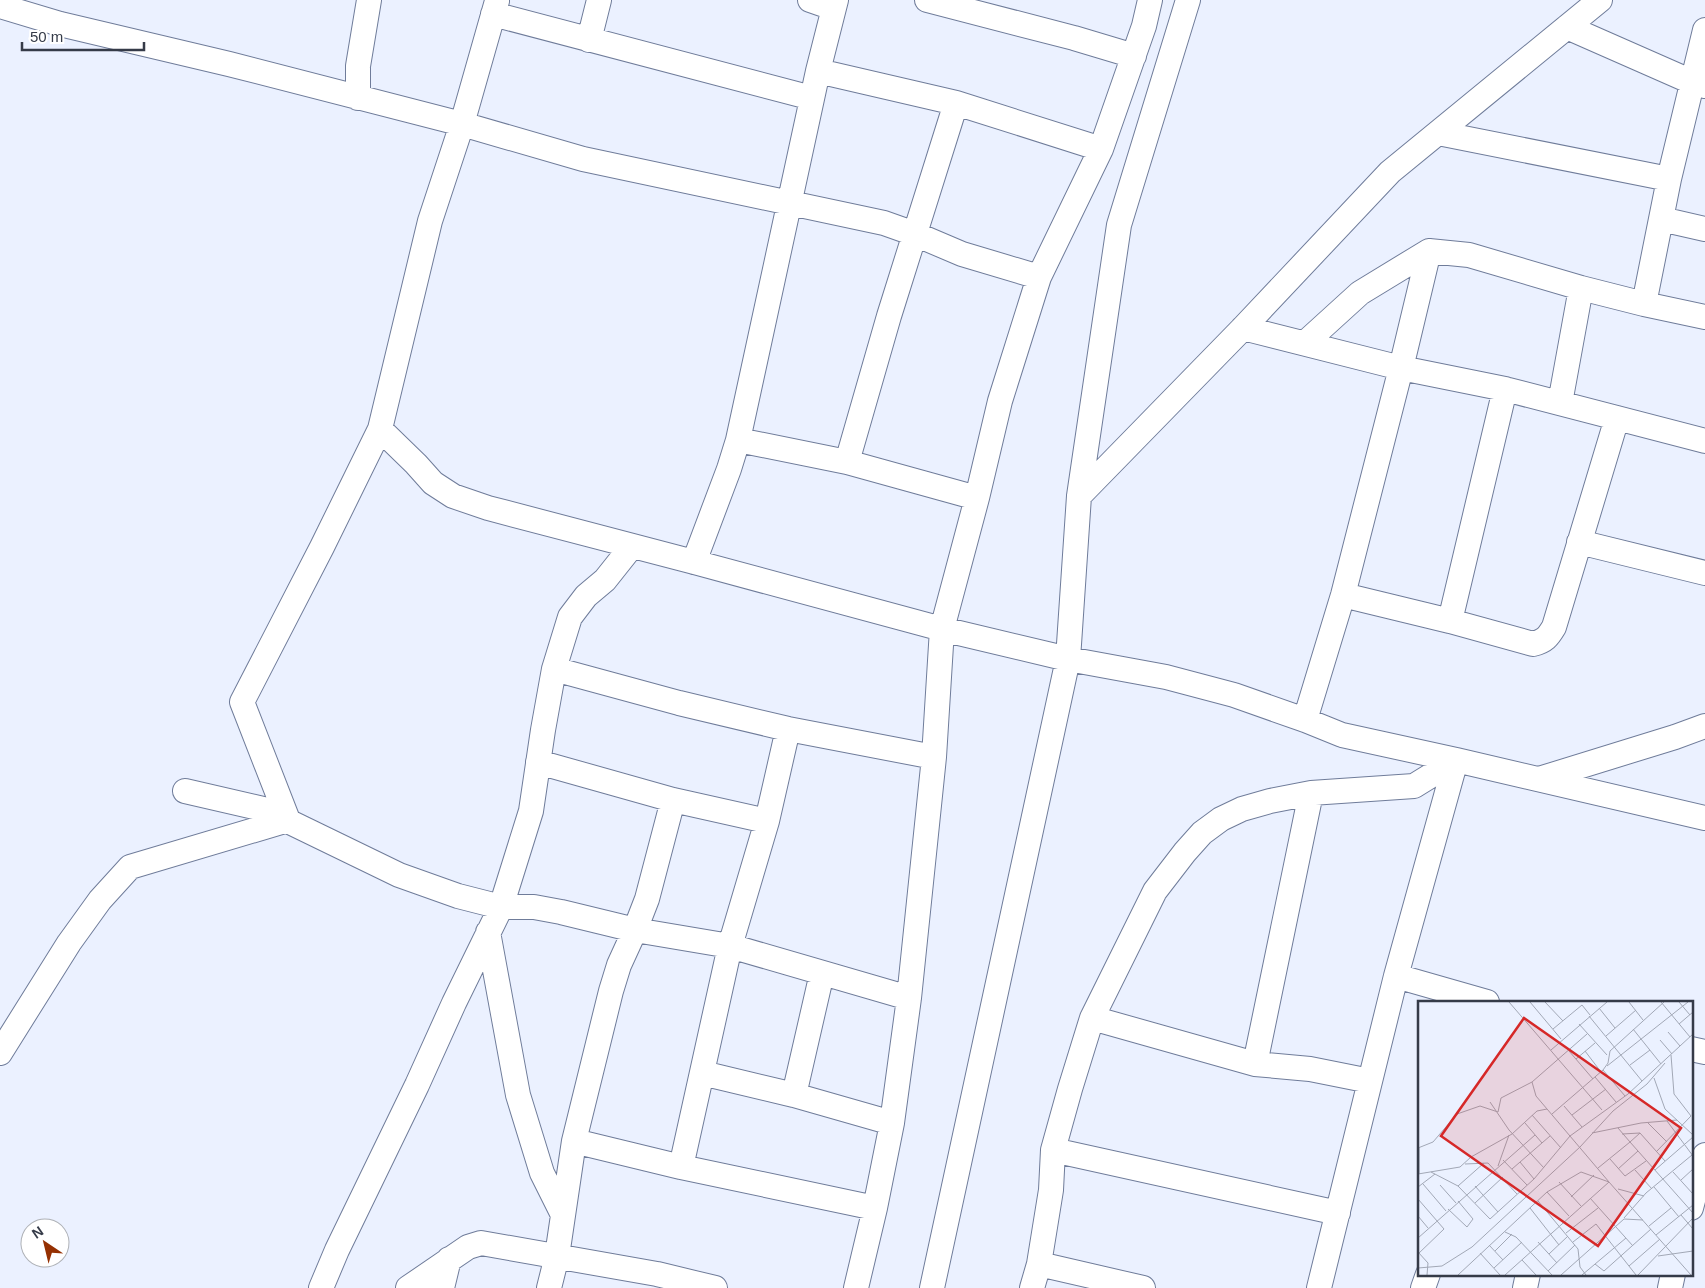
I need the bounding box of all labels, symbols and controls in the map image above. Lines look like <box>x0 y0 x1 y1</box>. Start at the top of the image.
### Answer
scale bar <box>22 20 145 52</box>
text: 50 m <box>30 28 63 45</box>
inset map <box>1418 1001 1692 1276</box>
north arrow <box>20 1218 70 1268</box>
text: N <box>29 1223 46 1242</box>

